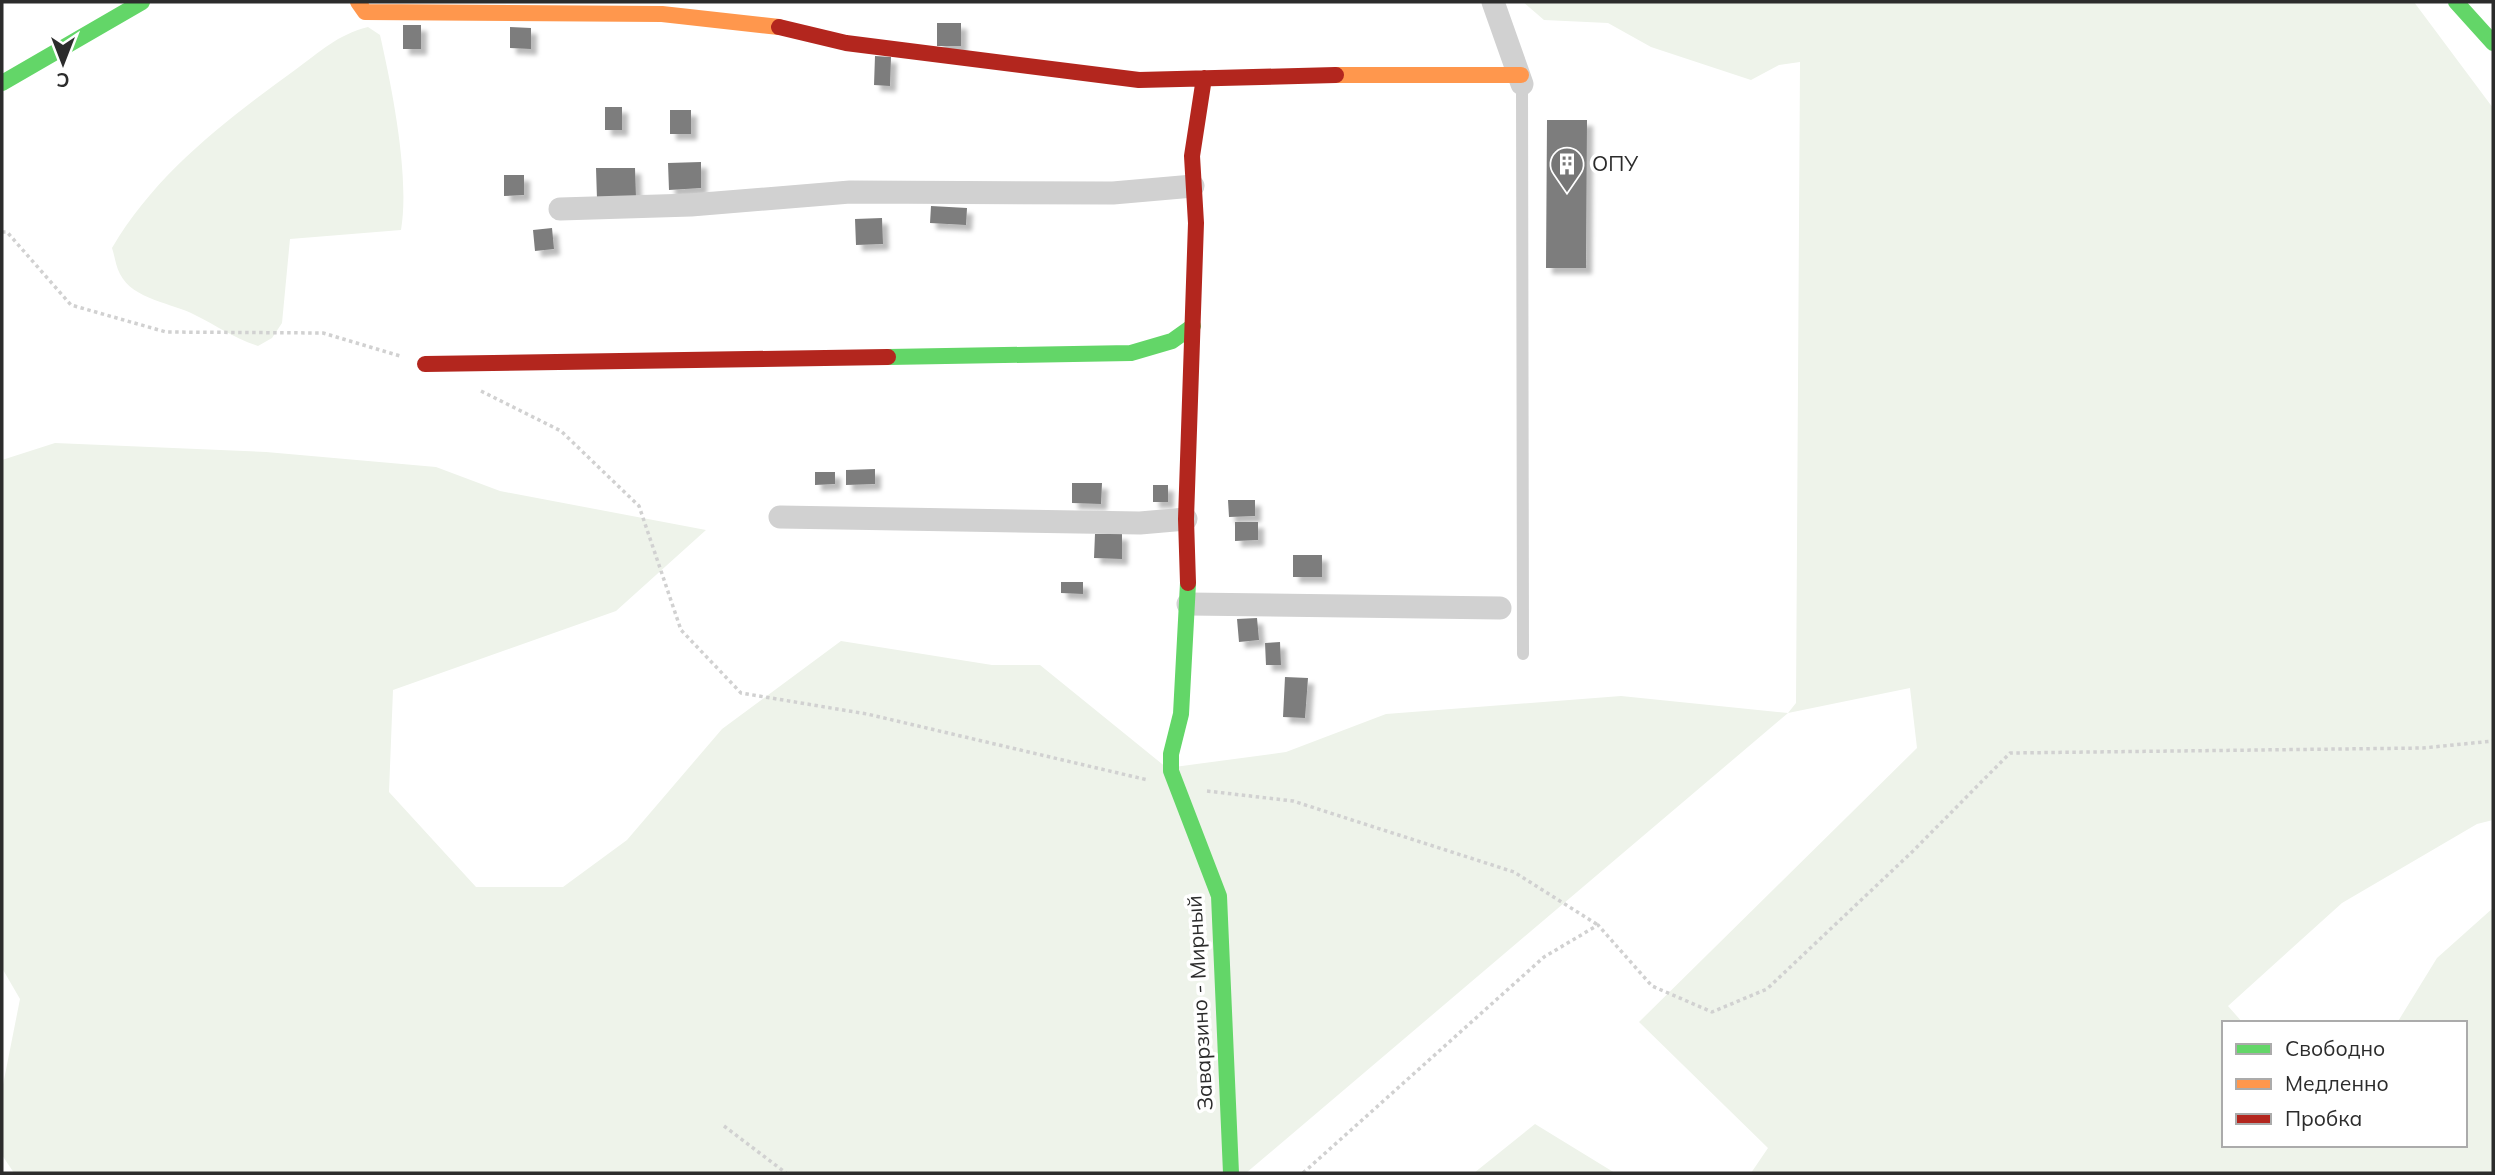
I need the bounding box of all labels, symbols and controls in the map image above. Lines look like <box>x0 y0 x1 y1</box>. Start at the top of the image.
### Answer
north arrow <box>28 28 98 98</box>
text: С <box>56 68 70 92</box>
building icon: ОПУ <box>1548 145 1586 194</box>
place label: ОПУ <box>1592 150 1638 176</box>
street label: Заварзино - Мирный <box>1180 895 1218 1111</box>
legend <box>2222 1021 2467 1147</box>
text: Свободно <box>2285 1035 2385 1061</box>
text: Медленно <box>2285 1070 2389 1096</box>
text: Пробка <box>2285 1105 2362 1131</box>

